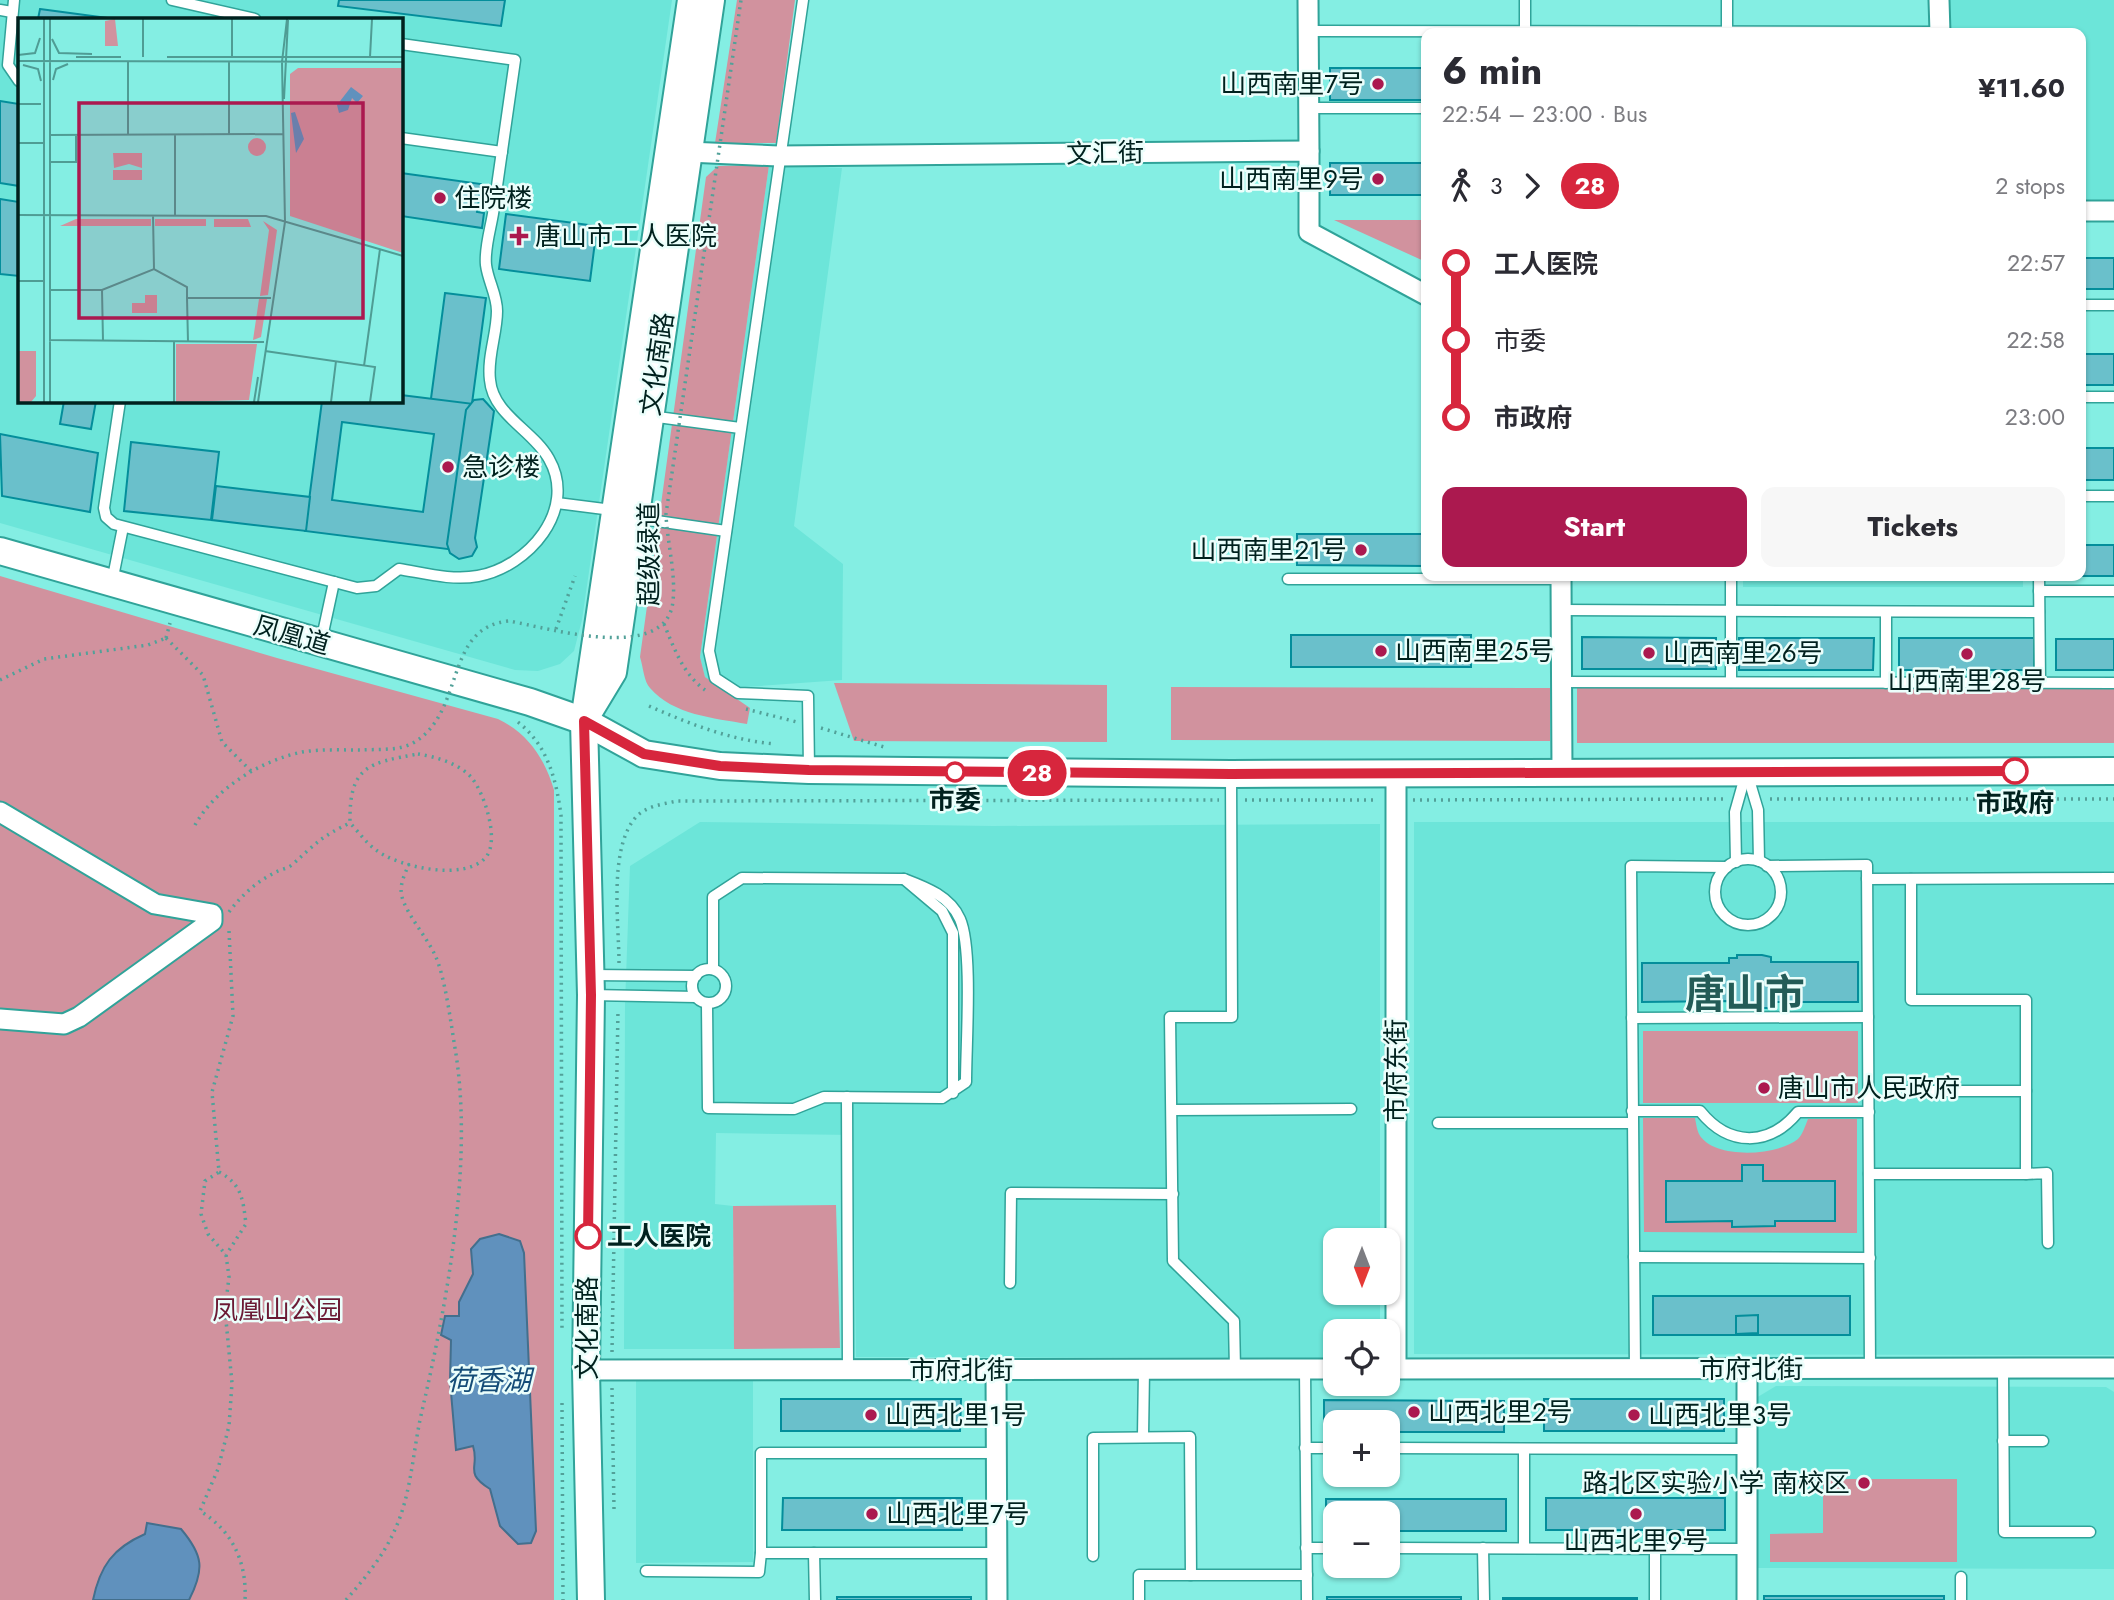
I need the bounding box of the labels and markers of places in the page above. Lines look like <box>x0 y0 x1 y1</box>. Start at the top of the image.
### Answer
place label: 山西南里7号 <box>1220 65 1364 103</box>
marker: 山西南里7号 <box>1370 76 1386 92</box>
place label: 山西南里9号 <box>1219 160 1364 198</box>
marker: 山西南里9号 <box>1370 171 1386 187</box>
place label: 住院楼 <box>454 179 532 217</box>
marker: 住院楼 <box>432 190 448 206</box>
place label: 唐山市工人医院 <box>535 217 717 255</box>
marker: 唐山市工人医院 <box>509 226 529 246</box>
place label: 急诊楼 <box>462 448 540 486</box>
marker: 急诊楼 <box>440 459 456 475</box>
place label: 山西南里21号 <box>1191 531 1347 569</box>
marker: 山西南里21号 <box>1353 542 1369 558</box>
place label: 山西南里25号 <box>1395 632 1554 670</box>
place label: 山西南里26号 <box>1663 634 1823 672</box>
marker: 山西南里25号 <box>1373 643 1389 659</box>
marker: 山西南里26号 <box>1641 645 1657 661</box>
marker: 山西南里28号 <box>1959 646 1975 662</box>
place label: 山西南里28号 <box>1888 662 2047 700</box>
marker: 市政府 <box>2002 758 2028 784</box>
marker: 市委 <box>945 762 965 782</box>
place label: 市委 <box>929 781 981 819</box>
place label: 市政府 <box>1976 784 2054 822</box>
place label: 唐山市人民政府 <box>1778 1069 1960 1107</box>
marker: 唐山市人民政府 <box>1756 1080 1772 1096</box>
place label: 工人医院 <box>607 1217 711 1255</box>
marker: 工人医院 <box>575 1223 601 1249</box>
place label: 山西北里2号 <box>1428 1393 1573 1431</box>
place label: 山西北里1号 <box>885 1396 1027 1434</box>
place label: 山西北里3号 <box>1648 1396 1792 1434</box>
marker: 山西北里2号 <box>1406 1404 1422 1420</box>
marker: 山西北里1号 <box>863 1407 879 1423</box>
marker: 山西北里3号 <box>1626 1407 1642 1423</box>
place label: 路北区实验小学 南校区 <box>1582 1464 1850 1502</box>
marker: 路北区实验小学 南校区 <box>1856 1475 1872 1491</box>
place label: 山西北里7号 <box>886 1495 1030 1533</box>
marker: 山西北里7号 <box>864 1506 880 1522</box>
marker: 山西北里9号 <box>1628 1506 1644 1522</box>
place label: 山西北里9号 <box>1564 1522 1708 1560</box>

